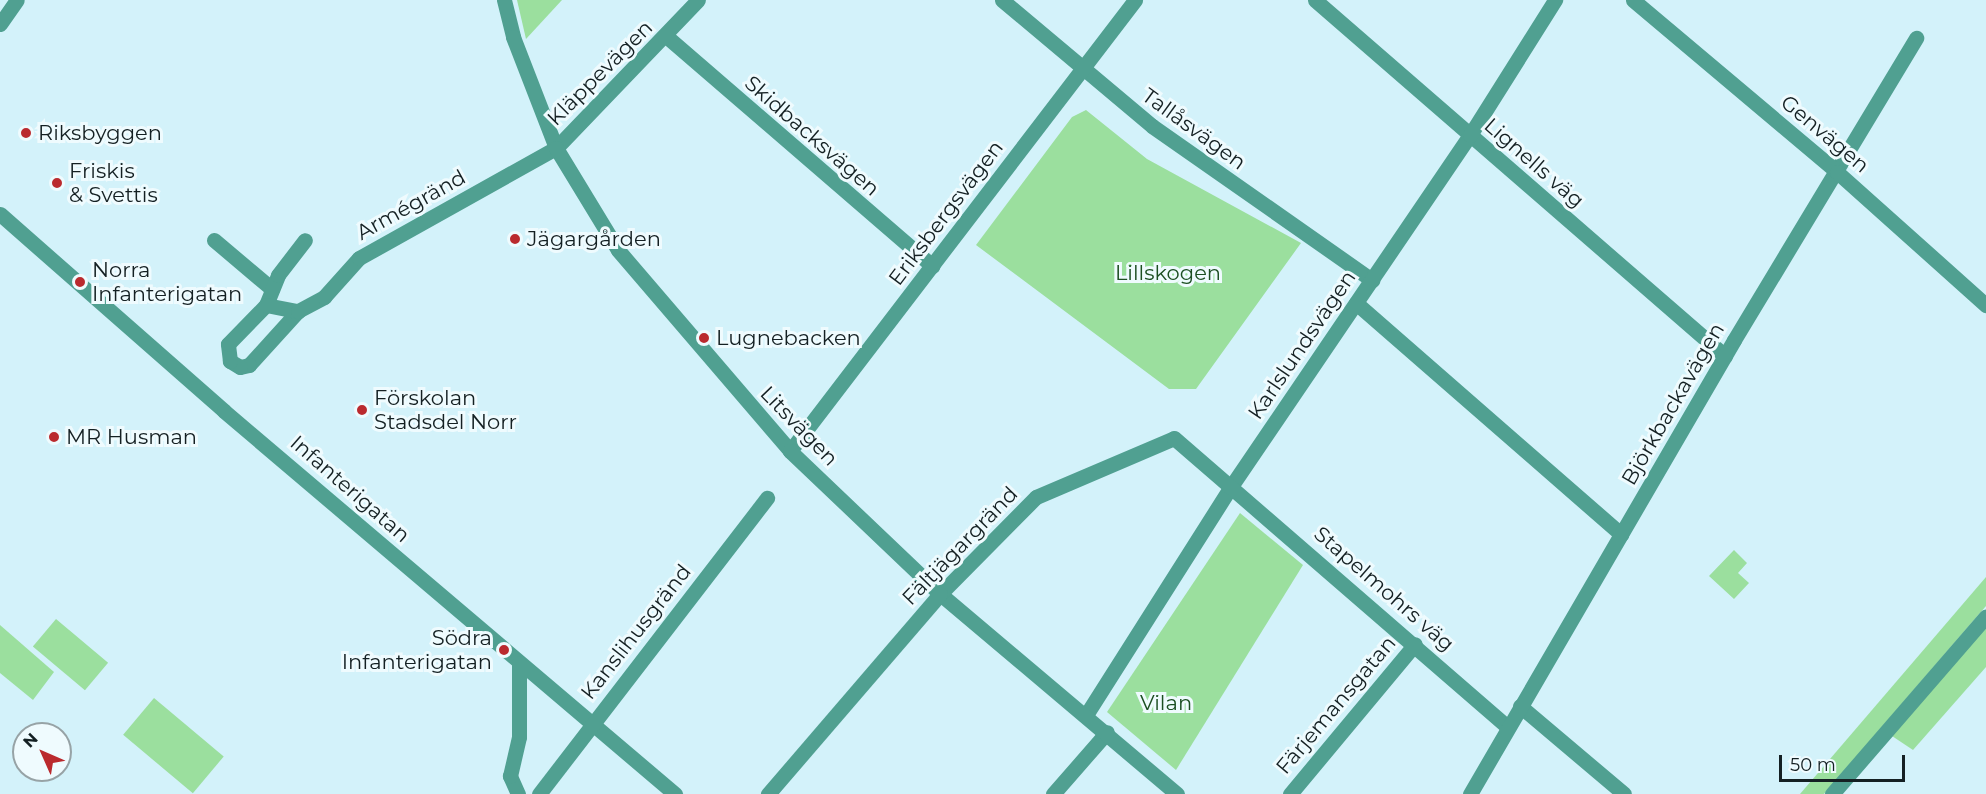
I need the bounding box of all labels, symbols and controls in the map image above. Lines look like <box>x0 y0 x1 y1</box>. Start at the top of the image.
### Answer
street label: Kläppevägen <box>542 15 658 131</box>
street label: Skidbacksvägen <box>739 71 885 201</box>
street label: Tallåsvägen <box>1137 83 1251 175</box>
street label: Genvägen <box>1776 90 1874 178</box>
street label: Lignells väg <box>1479 113 1589 213</box>
place label: Riksbyggen <box>38 120 162 146</box>
marker: Riksbyggen <box>19 126 33 140</box>
street label: Eriksbergsvägen <box>883 136 1009 290</box>
place label: Friskis & Svettis <box>69 158 158 208</box>
street label: Armégränd <box>352 165 470 245</box>
marker: Friskis & Svettis <box>50 176 64 190</box>
place label: Jägargården <box>527 226 661 252</box>
marker: Jägargården <box>508 232 522 246</box>
place label: Norra Infanterigatan <box>92 257 242 307</box>
park label: Lillskogen <box>1115 260 1221 286</box>
street label: Karlslundsvägen <box>1243 266 1361 424</box>
marker: Norra Infanterigatan <box>73 275 87 289</box>
street label: Björkbackavägen <box>1616 318 1730 490</box>
place label: Lugnebacken <box>716 325 861 351</box>
marker: Lugnebacken <box>697 331 711 345</box>
street label: Litsvägen <box>755 381 843 471</box>
place label: Förskolan Stadsdel Norr <box>374 385 517 435</box>
marker: Förskolan Stadsdel Norr <box>355 403 369 417</box>
place label: MR Husman <box>66 424 197 450</box>
marker: MR Husman <box>47 430 61 444</box>
street label: Infanterigatan <box>285 430 415 548</box>
street label: Fältjägargränd <box>897 481 1023 611</box>
street label: Stapelmohrs väg <box>1309 521 1459 657</box>
street label: Kanslihusgränd <box>576 560 696 704</box>
place label: Södra Infanterigatan <box>342 625 492 675</box>
street label: Färjemansgatan <box>1271 631 1401 779</box>
marker: Södra Infanterigatan <box>497 643 511 657</box>
park label: Vilan <box>1140 690 1192 716</box>
north arrow <box>12 722 72 782</box>
text: N <box>19 729 42 752</box>
scale bar <box>1782 743 1908 781</box>
text: 50 m <box>1790 754 1836 776</box>

